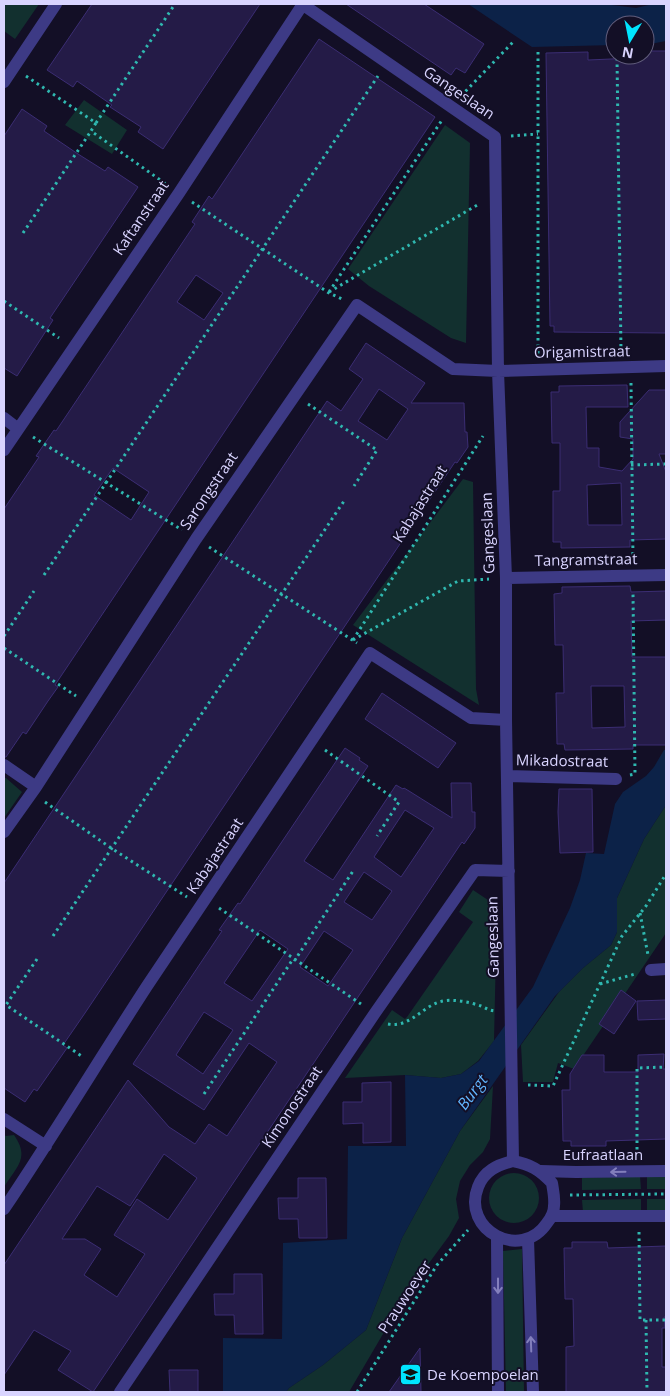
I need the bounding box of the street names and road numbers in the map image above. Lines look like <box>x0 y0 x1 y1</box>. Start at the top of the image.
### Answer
street label: Gangeslaan <box>420 61 499 123</box>
street label: Kaftanstraat <box>108 176 173 259</box>
street label: Origamistraat <box>534 340 630 362</box>
street label: Sarongstraat <box>175 448 242 533</box>
street label: Kabajastraat <box>387 461 451 546</box>
street label: Gangeslaan <box>476 492 498 574</box>
street label: Tangramstraat <box>534 548 638 570</box>
street label: Mikadostraat <box>516 749 608 771</box>
street label: Kabajastraat <box>181 813 247 897</box>
street label: Gangeslaan <box>481 896 503 978</box>
street label: Kimonostraat <box>256 1062 326 1151</box>
street label: Eufraatlaan <box>563 1144 643 1164</box>
street label: Prauwoever <box>373 1256 435 1337</box>

